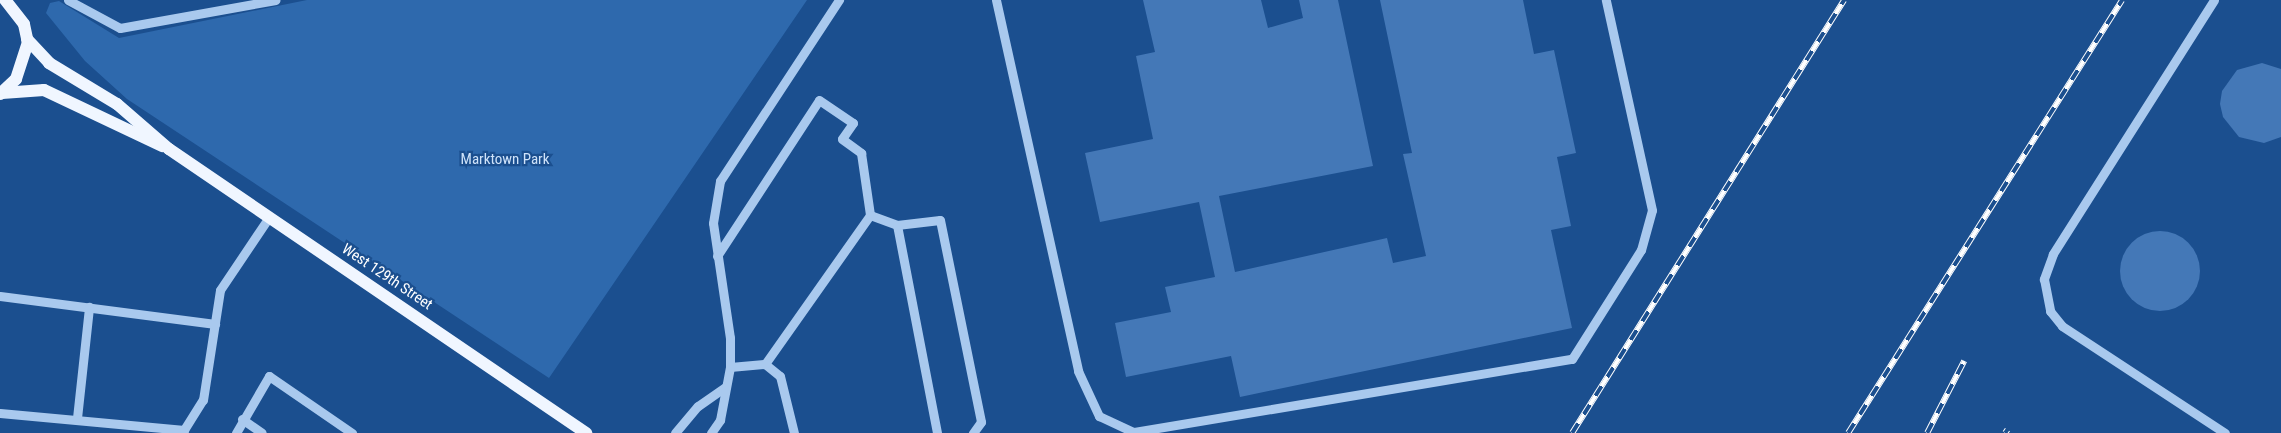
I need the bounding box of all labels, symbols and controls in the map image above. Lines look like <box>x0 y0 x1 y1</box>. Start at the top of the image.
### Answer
park label: Marktown Park <box>461 151 549 169</box>
street label: West 129th Street <box>338 240 436 314</box>

